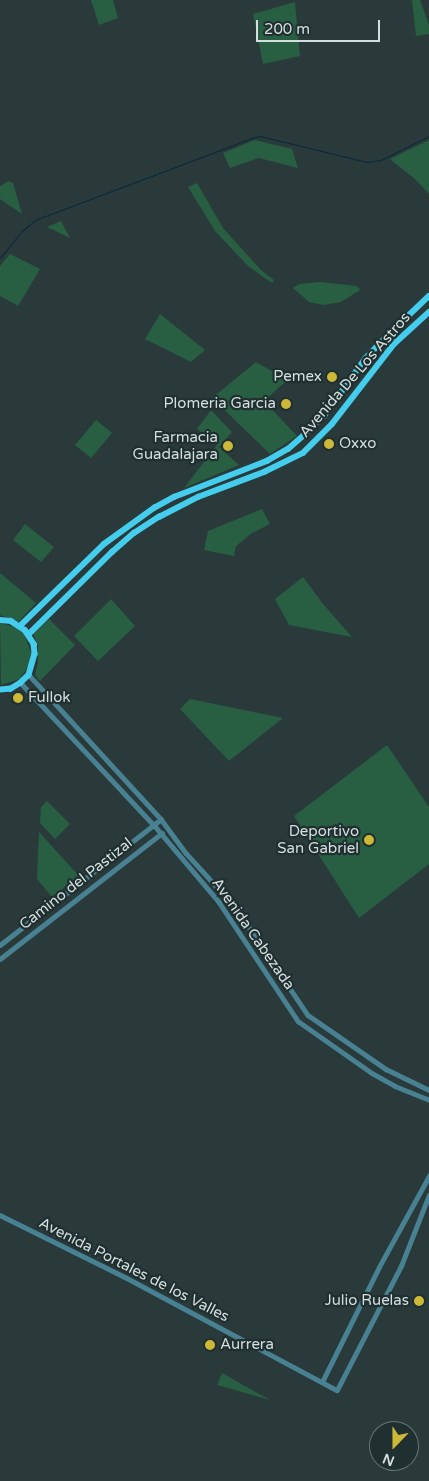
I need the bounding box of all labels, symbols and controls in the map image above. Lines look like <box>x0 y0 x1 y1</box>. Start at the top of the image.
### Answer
scale bar <box>259 10 383 42</box>
text: 200 m <box>264 20 310 38</box>
street label: Avenida De Los Astros <box>296 309 414 441</box>
place label: Pemex <box>273 368 322 386</box>
marker: Pemex <box>326 371 338 383</box>
place label: Plomeria Garcia <box>164 395 276 413</box>
marker: Plomeria Garcia <box>280 398 292 410</box>
place label: Farmacia Guadalajara <box>133 428 218 463</box>
place label: Oxxo <box>339 435 376 453</box>
marker: Oxxo <box>323 438 335 450</box>
marker: Farmacia Guadalajara <box>222 440 234 452</box>
place label: Fullok <box>28 689 70 707</box>
marker: Fullok <box>12 692 24 704</box>
place label: Deportivo San Gabriel <box>277 822 359 857</box>
street label: Camino del Pastizal <box>16 834 136 934</box>
marker: Deportivo San Gabriel <box>363 834 375 846</box>
street label: Avenida Cabezada <box>208 875 298 993</box>
street label: Avenida Portales de los Valles <box>36 1214 232 1326</box>
place label: Julio Ruelas <box>325 1292 409 1310</box>
marker: Julio Ruelas <box>413 1295 425 1307</box>
place label: Aurrera <box>220 1336 274 1354</box>
marker: Aurrera <box>204 1339 216 1351</box>
north arrow <box>369 1421 419 1471</box>
text: N <box>380 1449 397 1469</box>

